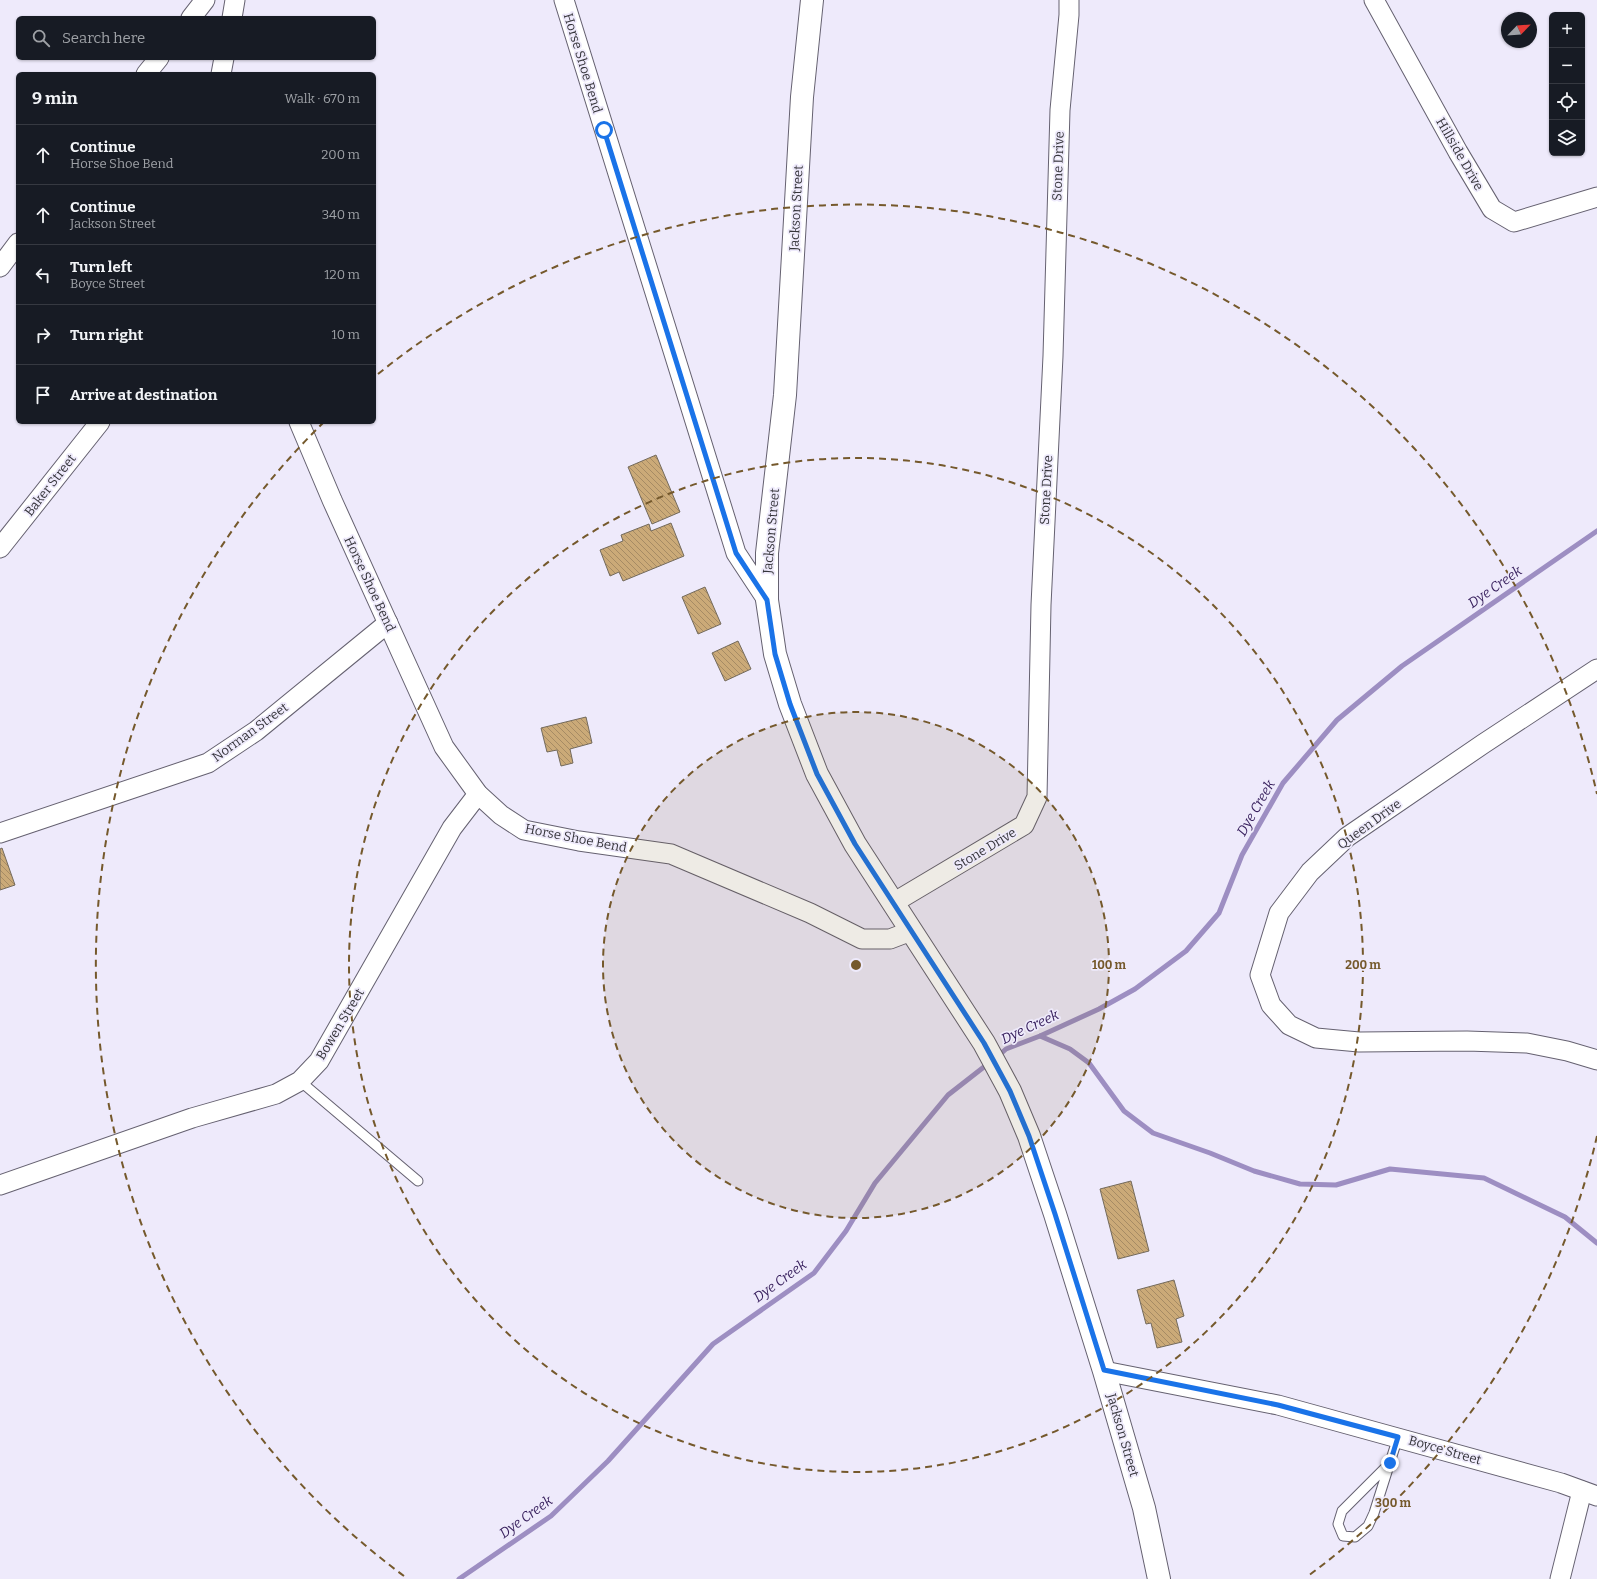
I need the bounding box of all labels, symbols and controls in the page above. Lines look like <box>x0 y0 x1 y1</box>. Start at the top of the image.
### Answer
street label: Horse Shoe Bend <box>561 11 605 115</box>
north arrow <box>1501 12 1537 48</box>
map controls <box>1549 12 1585 156</box>
button: + <box>1549 12 1585 48</box>
search box <box>16 16 376 60</box>
icon: search <box>30 27 52 49</box>
text: Search here <box>62 29 145 47</box>
button: − <box>1549 48 1585 84</box>
button: locate <box>1549 84 1585 120</box>
text: 9 min <box>32 88 78 109</box>
text: Walk · 670 m <box>285 91 360 106</box>
street label: Hillside Drive <box>1433 115 1487 193</box>
button: layers <box>1549 120 1585 156</box>
route start <box>595 121 613 139</box>
street label: Stone Drive <box>1049 131 1067 201</box>
text: Continue <box>70 138 136 156</box>
icon: ahead <box>32 144 54 166</box>
text: 200 m <box>321 147 360 162</box>
text: Horse Shoe Bend <box>70 156 173 171</box>
street label: Jackson Street <box>786 164 806 252</box>
text: Continue <box>70 198 136 216</box>
icon: ahead <box>32 204 54 226</box>
text: 340 m <box>322 207 360 222</box>
text: Jackson Street <box>70 216 156 231</box>
text: Turn left <box>70 258 132 276</box>
icon: left <box>32 264 54 286</box>
text: 120 m <box>324 267 360 282</box>
text: Boyce Street <box>70 276 145 291</box>
icon: right <box>32 324 54 346</box>
text: Turn right <box>70 326 143 344</box>
text: 10 m <box>331 327 360 342</box>
icon: arrive <box>32 384 54 406</box>
text: Arrive at destination <box>70 386 217 404</box>
street label: Baker Street <box>21 451 79 519</box>
street label: Stone Drive <box>1037 455 1055 525</box>
street label: Jackson Street <box>760 487 782 575</box>
street label: Horse Shoe Bend <box>341 534 399 634</box>
water label: Dye Creek <box>1465 562 1526 612</box>
street label: Norman Street <box>209 699 291 765</box>
water label: Dye Creek <box>1233 777 1279 839</box>
street label: Queen Drive <box>1334 796 1404 852</box>
street label: Horse Shoe Bend <box>524 821 628 855</box>
street label: Stone Drive <box>951 825 1019 873</box>
centre of rings <box>849 958 863 972</box>
text: 100 m <box>1092 958 1127 972</box>
text: 200 m <box>1345 958 1381 972</box>
street label: Bowen Street <box>313 985 367 1062</box>
water label: Dye Creek <box>998 1006 1062 1048</box>
water label: Dye Creek <box>750 1256 810 1306</box>
street label: Jackson Street <box>1104 1391 1142 1479</box>
street label: Boyce Street <box>1407 1432 1483 1468</box>
route end <box>1381 1454 1399 1472</box>
water label: Dye Creek <box>496 1492 556 1542</box>
text: 300 m <box>1375 1496 1411 1510</box>

